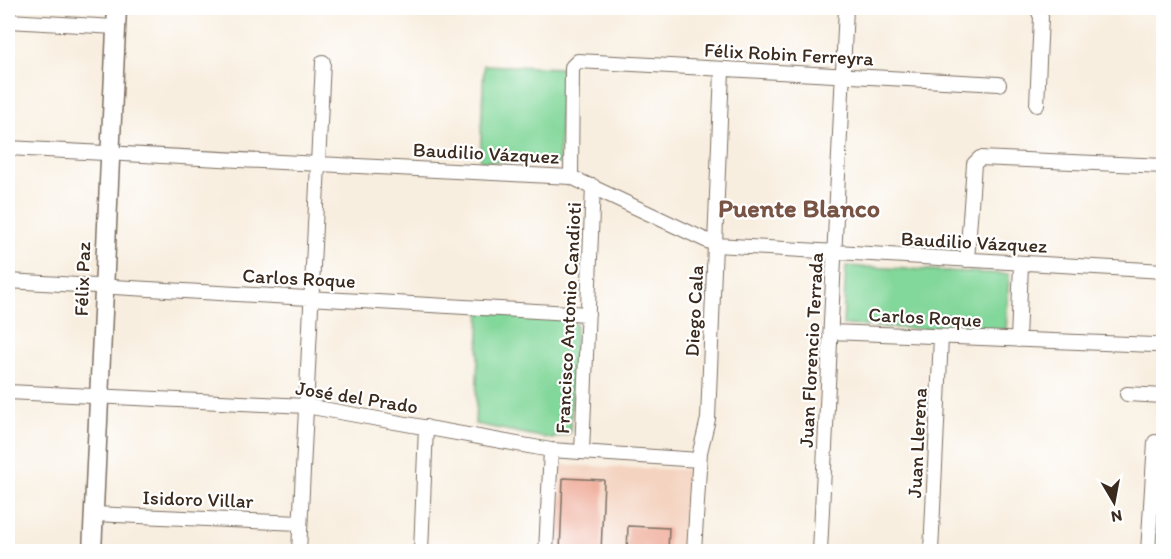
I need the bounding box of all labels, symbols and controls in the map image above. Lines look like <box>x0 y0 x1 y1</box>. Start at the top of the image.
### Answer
street label: Félix Robin Ferreyra <box>704 38 875 70</box>
street label: Baudilio Vázquez <box>412 137 560 169</box>
district label: Puente Blanco <box>718 192 880 224</box>
street label: Francisco Antonio Candioti <box>550 201 586 435</box>
street label: Baudilio Vázquez <box>900 226 1048 258</box>
street label: Félix Paz <box>69 241 95 317</box>
street label: Juan Florencio Terrada <box>794 251 828 448</box>
street label: Carlos Roque <box>242 263 356 293</box>
street label: Diego Cala <box>680 264 708 357</box>
street label: Carlos Roque <box>868 302 982 332</box>
street label: José del Prado <box>294 375 420 419</box>
street label: Juan Llerena <box>902 387 932 499</box>
north arrow <box>1084 472 1144 532</box>
street label: Isidoro Villar <box>142 485 254 513</box>
text: N <box>1110 506 1123 527</box>

